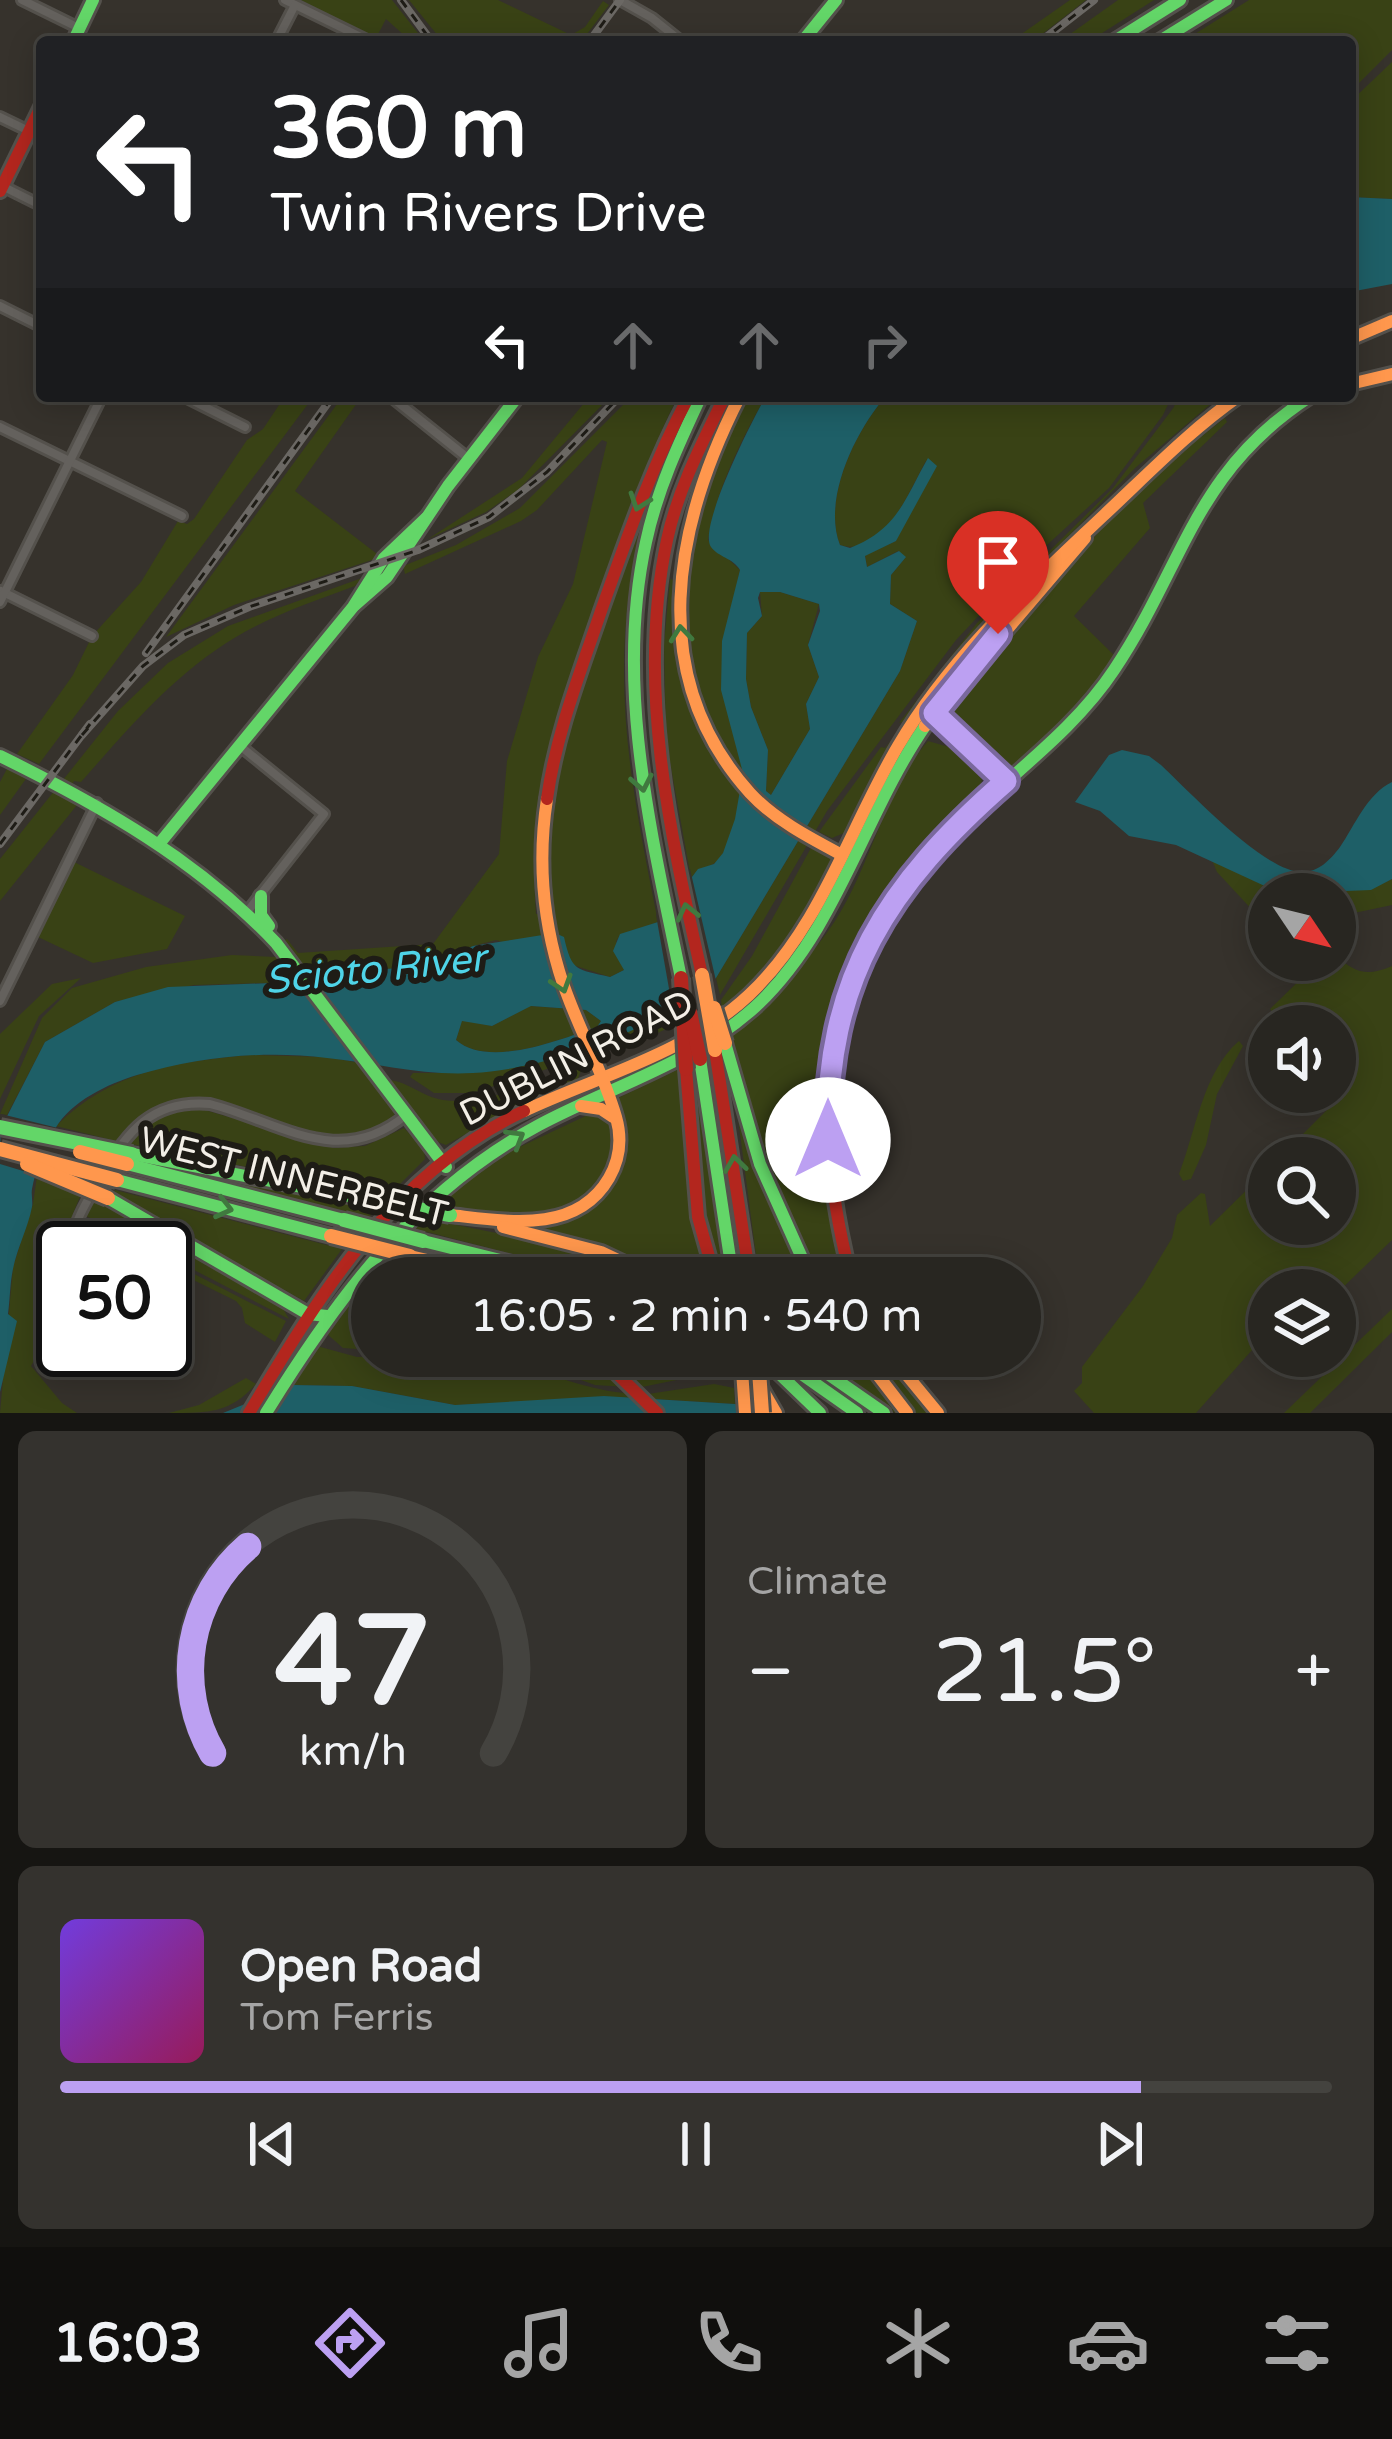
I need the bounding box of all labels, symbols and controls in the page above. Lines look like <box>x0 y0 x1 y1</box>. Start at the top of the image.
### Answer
text: 360 m <box>270 79 527 180</box>
icon: left <box>72 84 228 240</box>
text: Twin Rivers Drive <box>270 181 707 246</box>
icon: left <box>474 312 540 378</box>
icon: ahead <box>600 312 666 378</box>
icon: ahead <box>726 312 792 378</box>
icon: right <box>852 312 918 378</box>
one-way arrow <box>629 490 653 511</box>
pin <box>947 511 1049 634</box>
icon: arrive <box>965 529 1031 595</box>
one-way arrow <box>669 624 694 643</box>
one-way arrow <box>628 773 654 793</box>
north arrow <box>1248 873 1356 981</box>
map controls <box>1248 873 1356 1377</box>
one-way arrow <box>676 903 701 923</box>
water label: Scioto River <box>263 934 493 1004</box>
one-way arrow <box>548 973 573 994</box>
street label: DUBLIN ROAD <box>453 981 701 1136</box>
button: sound <box>1248 1005 1356 1113</box>
position arrow <box>765 1077 891 1203</box>
street label: WEST INNERBELT <box>135 1118 452 1237</box>
one-way arrow <box>503 1130 525 1152</box>
button: search <box>1248 1137 1356 1245</box>
one-way arrow <box>723 1154 749 1173</box>
one-way arrow <box>214 1194 234 1219</box>
speed limit sign: 50 <box>36 1221 192 1377</box>
button: layers <box>1248 1269 1356 1377</box>
text: 16:05 · 2 min · 540 m <box>470 1290 922 1344</box>
text: Climate <box>747 1558 887 1605</box>
text: 47 <box>274 1587 431 1738</box>
text: 21.5° <box>932 1618 1157 1727</box>
text: − <box>747 1632 794 1712</box>
text: + <box>1295 1632 1332 1712</box>
text: km/h <box>299 1725 406 1776</box>
text: Open Road <box>240 1940 482 1994</box>
text: Tom Ferris <box>240 1994 433 2041</box>
icon: previous <box>239 2111 305 2177</box>
icon: pause <box>663 2111 729 2177</box>
icon: next <box>1087 2111 1153 2177</box>
icon: directions <box>308 2301 392 2385</box>
icon: music <box>497 2301 581 2385</box>
icon: phone <box>687 2301 771 2385</box>
icon: climate <box>876 2301 960 2385</box>
icon: car <box>1066 2301 1150 2385</box>
icon: filters <box>1255 2301 1339 2385</box>
text: 16:03 <box>53 2311 202 2376</box>

